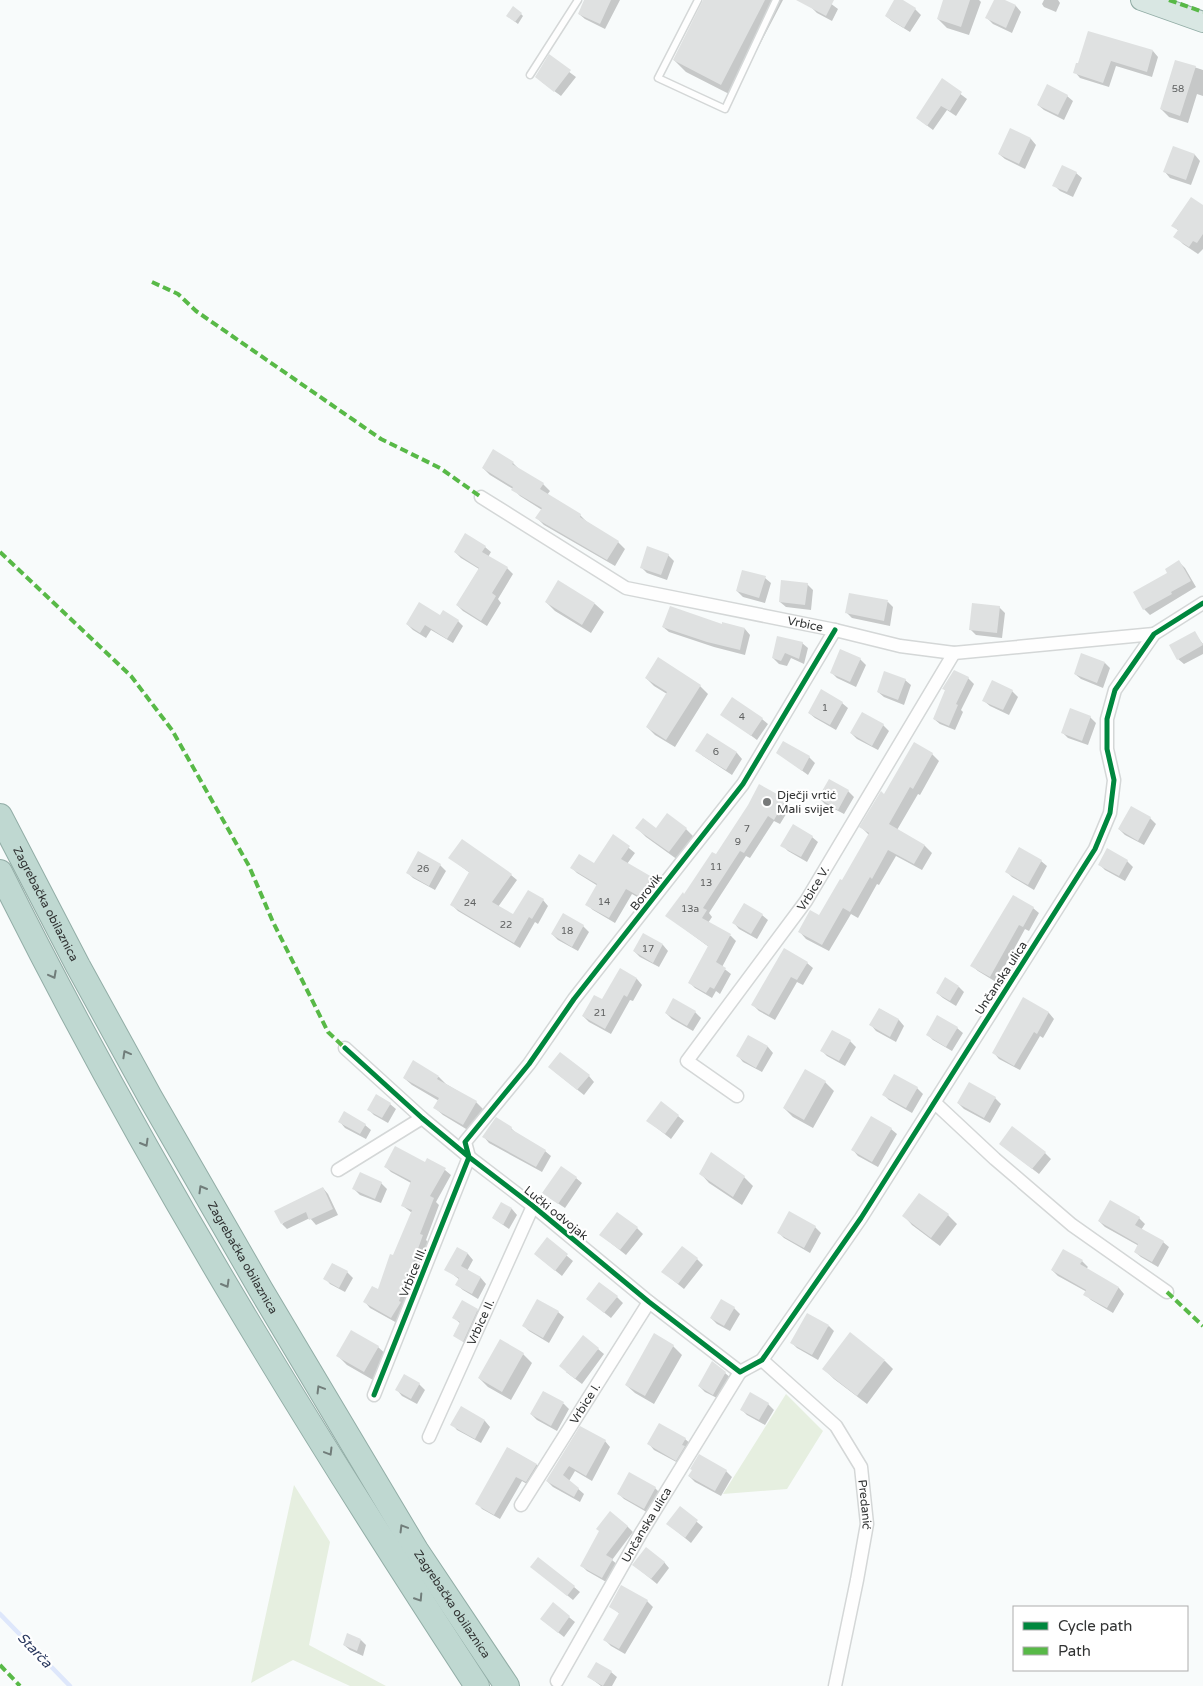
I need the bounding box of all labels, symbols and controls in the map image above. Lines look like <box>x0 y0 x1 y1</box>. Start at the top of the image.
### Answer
house number: 58 <box>1172 83 1184 95</box>
street label: Vrbice <box>786 614 825 634</box>
house number: 1 <box>822 702 828 714</box>
house number: 4 <box>739 711 745 723</box>
house number: 6 <box>713 746 719 758</box>
place label: Dječji vrtić Mali svijet <box>777 788 836 816</box>
marker: Dječji vrtić Mali svijet <box>761 796 773 808</box>
house number: 7 <box>744 823 750 835</box>
house number: 9 <box>735 836 741 848</box>
street label: Zagrebačka obilaznica <box>10 844 81 964</box>
house number: 11 <box>710 861 722 873</box>
house number: 26 <box>417 863 429 875</box>
street label: Vrbice V. <box>794 863 832 914</box>
street label: Borovik <box>627 870 665 913</box>
house number: 13 <box>700 877 712 889</box>
house number: 14 <box>598 896 610 908</box>
house number: 24 <box>464 897 476 909</box>
house number: 13a <box>681 903 699 915</box>
house number: 22 <box>500 919 512 931</box>
house number: 18 <box>561 925 573 937</box>
street label: Unčanska ulica <box>972 938 1030 1018</box>
house number: 17 <box>642 943 654 955</box>
one-way arrow <box>47 970 57 979</box>
house number: 21 <box>594 1007 606 1019</box>
one-way arrow <box>122 1050 132 1059</box>
one-way arrow <box>139 1137 149 1146</box>
street label: Lučki odvojak <box>521 1183 591 1243</box>
one-way arrow <box>198 1185 208 1194</box>
street label: Zagrebačka obilaznica <box>205 1199 281 1316</box>
street label: Vrbice III. <box>397 1245 429 1299</box>
one-way arrow <box>220 1278 230 1287</box>
street label: Vrbice II. <box>464 1297 497 1347</box>
street label: Vrbice I. <box>567 1380 603 1427</box>
one-way arrow <box>316 1385 326 1394</box>
one-way arrow <box>322 1447 332 1456</box>
street label: Predanić <box>855 1479 874 1531</box>
street label: Unčanska ulica <box>619 1485 674 1565</box>
one-way arrow <box>400 1525 410 1534</box>
street label: Zagrebačka obilaznica <box>411 1547 493 1661</box>
one-way arrow <box>413 1592 422 1601</box>
legend <box>1013 1606 1188 1671</box>
text: Cycle path <box>1058 1617 1132 1635</box>
water label: Starča <box>14 1629 56 1672</box>
text: Path <box>1058 1642 1091 1660</box>

